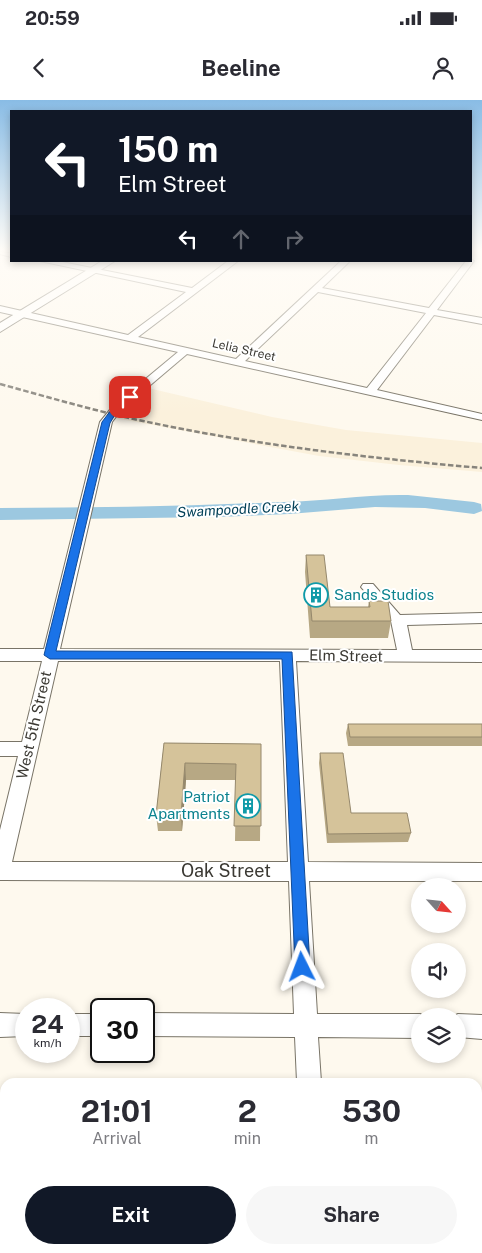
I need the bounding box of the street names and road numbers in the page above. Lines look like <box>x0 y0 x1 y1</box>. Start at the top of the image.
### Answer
street label: Lelia Street <box>211 336 277 364</box>
street label: Elm Street <box>309 646 383 665</box>
street label: West 5th Street <box>13 669 54 781</box>
street label: Oak Street <box>181 860 271 881</box>

